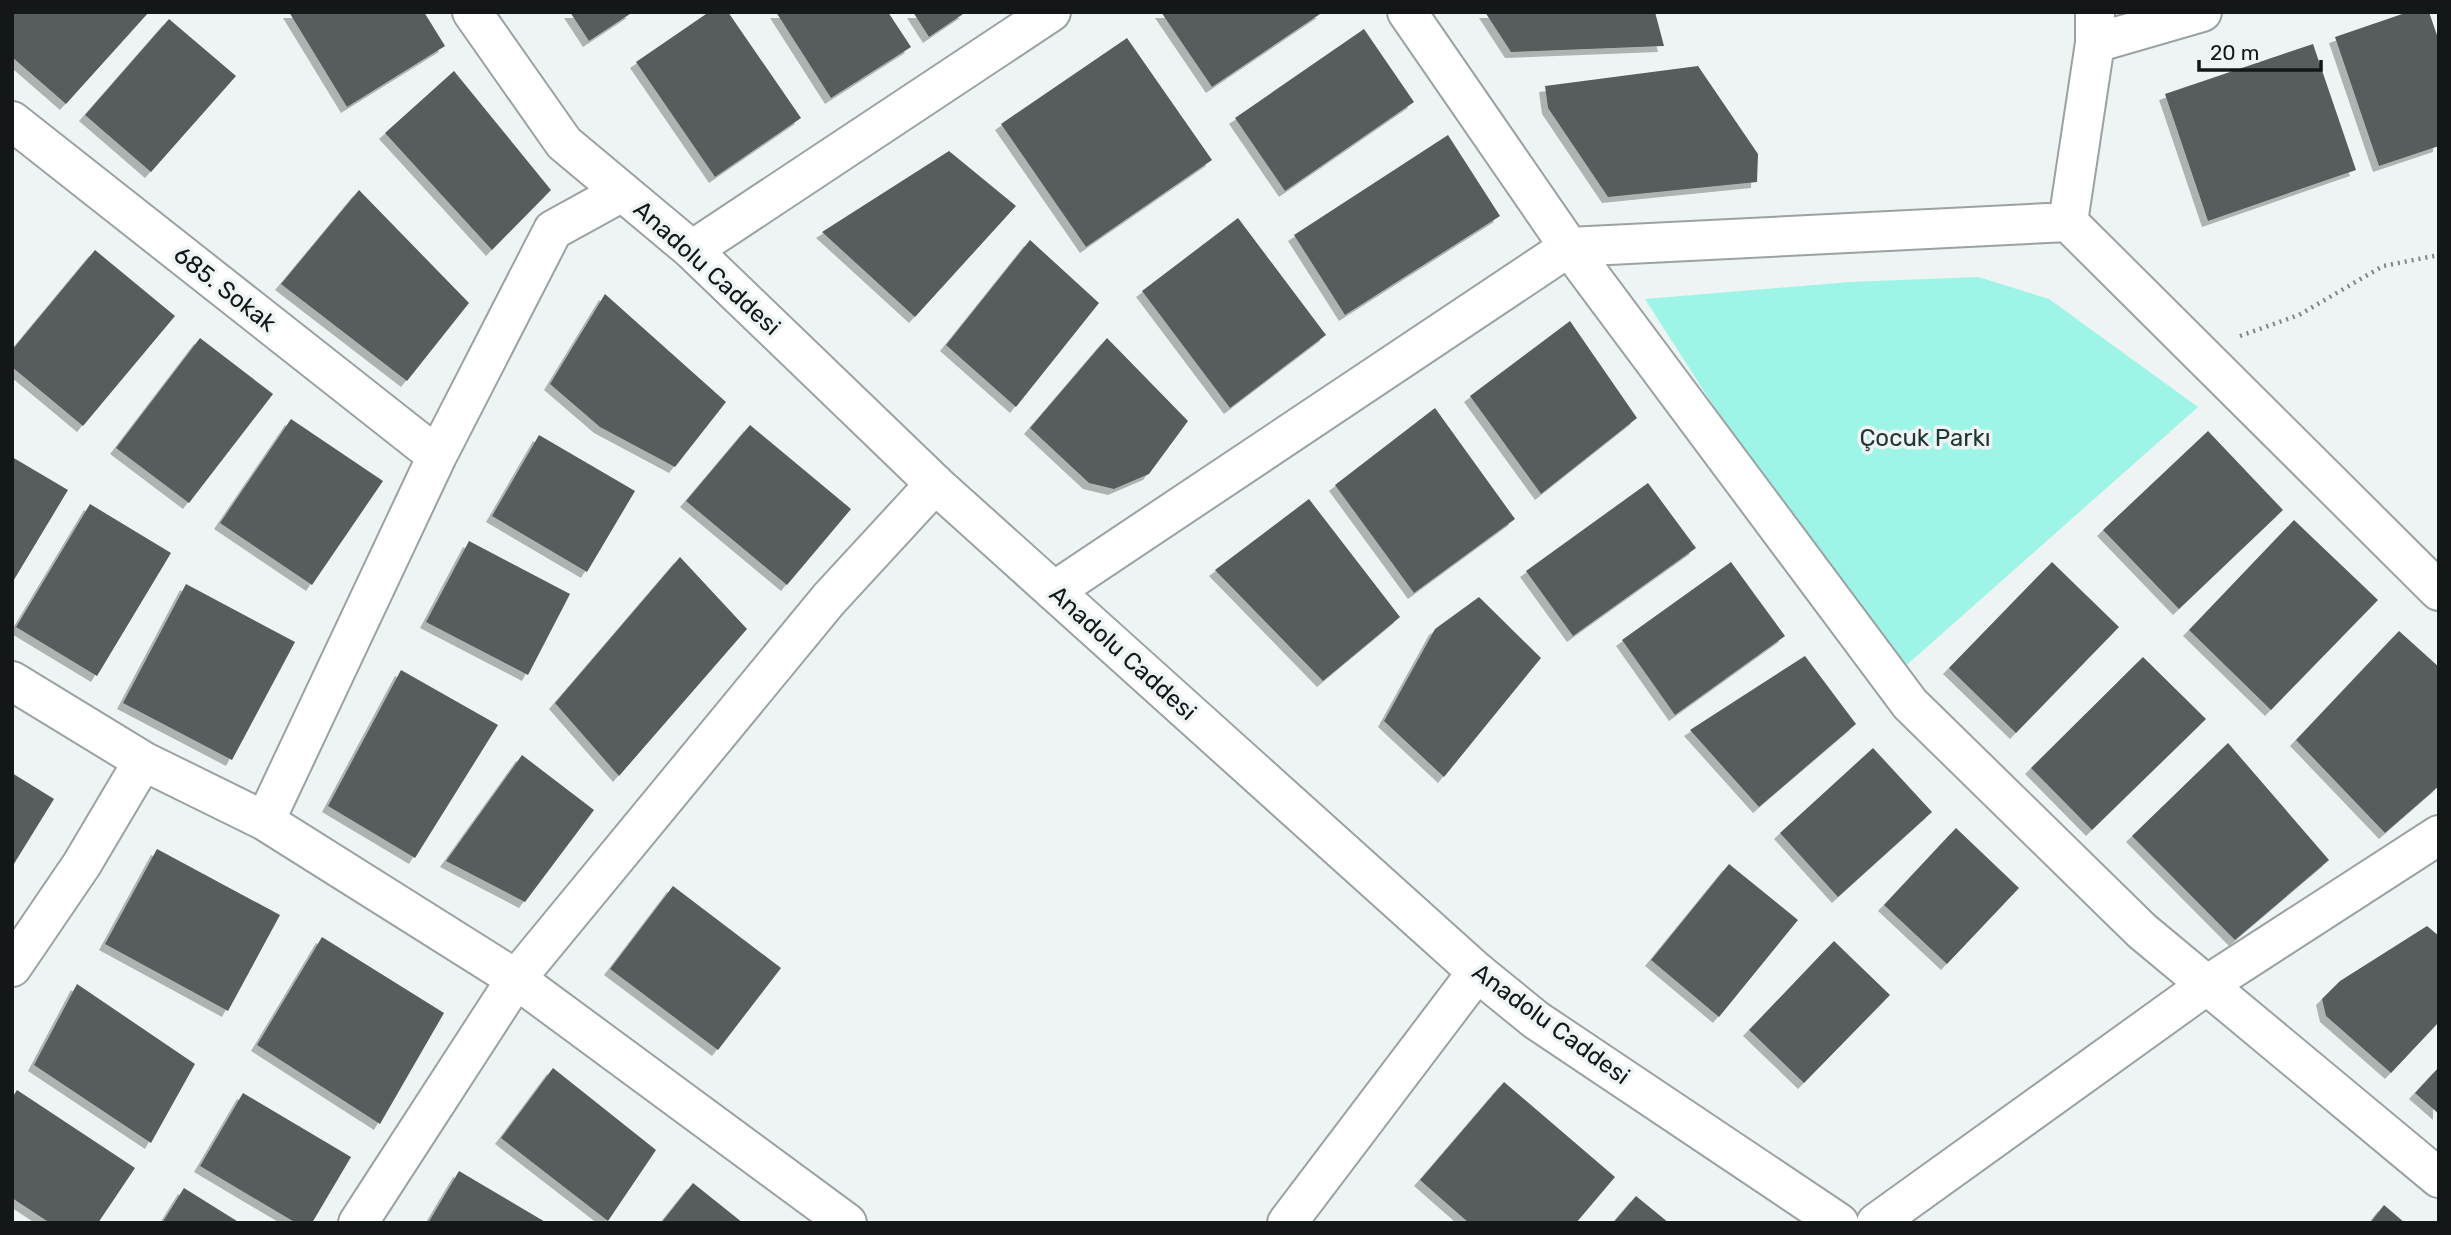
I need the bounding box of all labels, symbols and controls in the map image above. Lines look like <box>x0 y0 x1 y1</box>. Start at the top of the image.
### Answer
scale bar <box>2199 28 2322 72</box>
text: 20 m <box>2210 40 2259 65</box>
street label: Anadolu Caddesi <box>628 195 786 341</box>
street label: 685. Sokak <box>168 240 282 338</box>
park label: Çocuk Parkı <box>1859 424 1991 452</box>
street label: Anadolu Caddesi <box>1044 580 1202 726</box>
street label: Anadolu Caddesi <box>1467 958 1635 1090</box>

